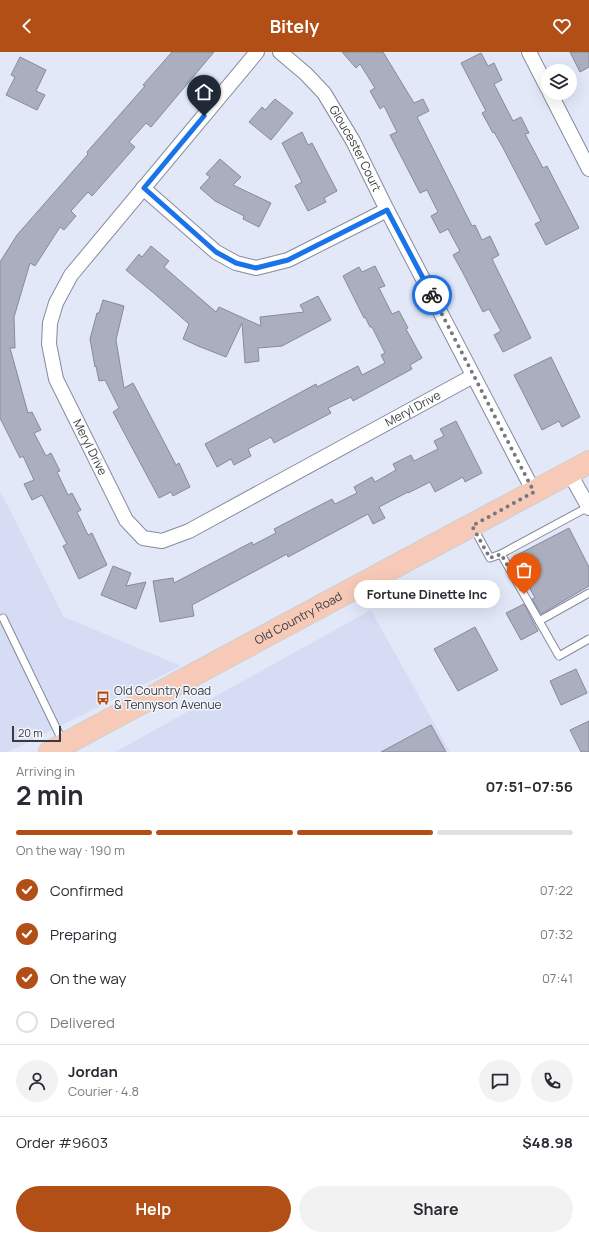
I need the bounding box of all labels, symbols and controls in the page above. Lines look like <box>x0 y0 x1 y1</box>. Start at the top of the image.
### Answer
text: Bitely <box>270 14 319 38</box>
icon: back <box>16 15 38 37</box>
icon: heart <box>551 15 573 37</box>
map controls <box>541 64 577 100</box>
button: layers <box>541 64 577 100</box>
pin <box>187 75 221 116</box>
icon: home <box>193 81 215 103</box>
street label: Gloucester Court <box>325 102 386 194</box>
courier <box>412 275 452 315</box>
icon: bike <box>421 284 443 306</box>
street label: Meryl Drive <box>382 386 443 430</box>
street label: Meryl Drive <box>69 416 112 478</box>
pin <box>507 553 541 594</box>
icon: bag <box>513 559 535 581</box>
callout: Fortune Dinette Inc <box>354 580 500 608</box>
text: Fortune Dinette Inc <box>367 585 487 603</box>
street label: Old Country Road <box>251 587 345 648</box>
place label: Old Country Road & Tennyson Avenue <box>114 682 222 713</box>
bus stop icon: Old Country Road & Tennyson Avenue <box>95 690 111 706</box>
scale bar <box>12 724 61 743</box>
text: 20 m <box>18 725 43 740</box>
text: Arriving in <box>16 762 75 780</box>
text: 07:51–07:56 <box>485 776 573 797</box>
text: 2 min <box>16 777 84 813</box>
text: On the way · 190 m <box>16 841 125 859</box>
icon: check <box>16 879 38 901</box>
text: Confirmed <box>50 880 123 901</box>
text: 07:22 <box>540 881 573 899</box>
icon: check <box>16 923 38 945</box>
text: Preparing <box>50 924 117 945</box>
text: 07:32 <box>540 925 573 943</box>
icon: check <box>16 967 38 989</box>
text: On the way <box>50 968 126 989</box>
text: 07:41 <box>542 969 573 987</box>
text: Delivered <box>50 1012 115 1033</box>
button: person <box>16 1060 58 1102</box>
button: chat <box>479 1060 521 1102</box>
button: phone <box>531 1060 573 1102</box>
text: Jordan <box>68 1061 118 1082</box>
text: Courier · 4.8 <box>68 1082 139 1100</box>
text: Order #9603 <box>16 1132 108 1153</box>
text: $48.98 <box>522 1132 573 1153</box>
button: Help <box>16 1186 291 1232</box>
button: Share <box>299 1186 573 1232</box>

